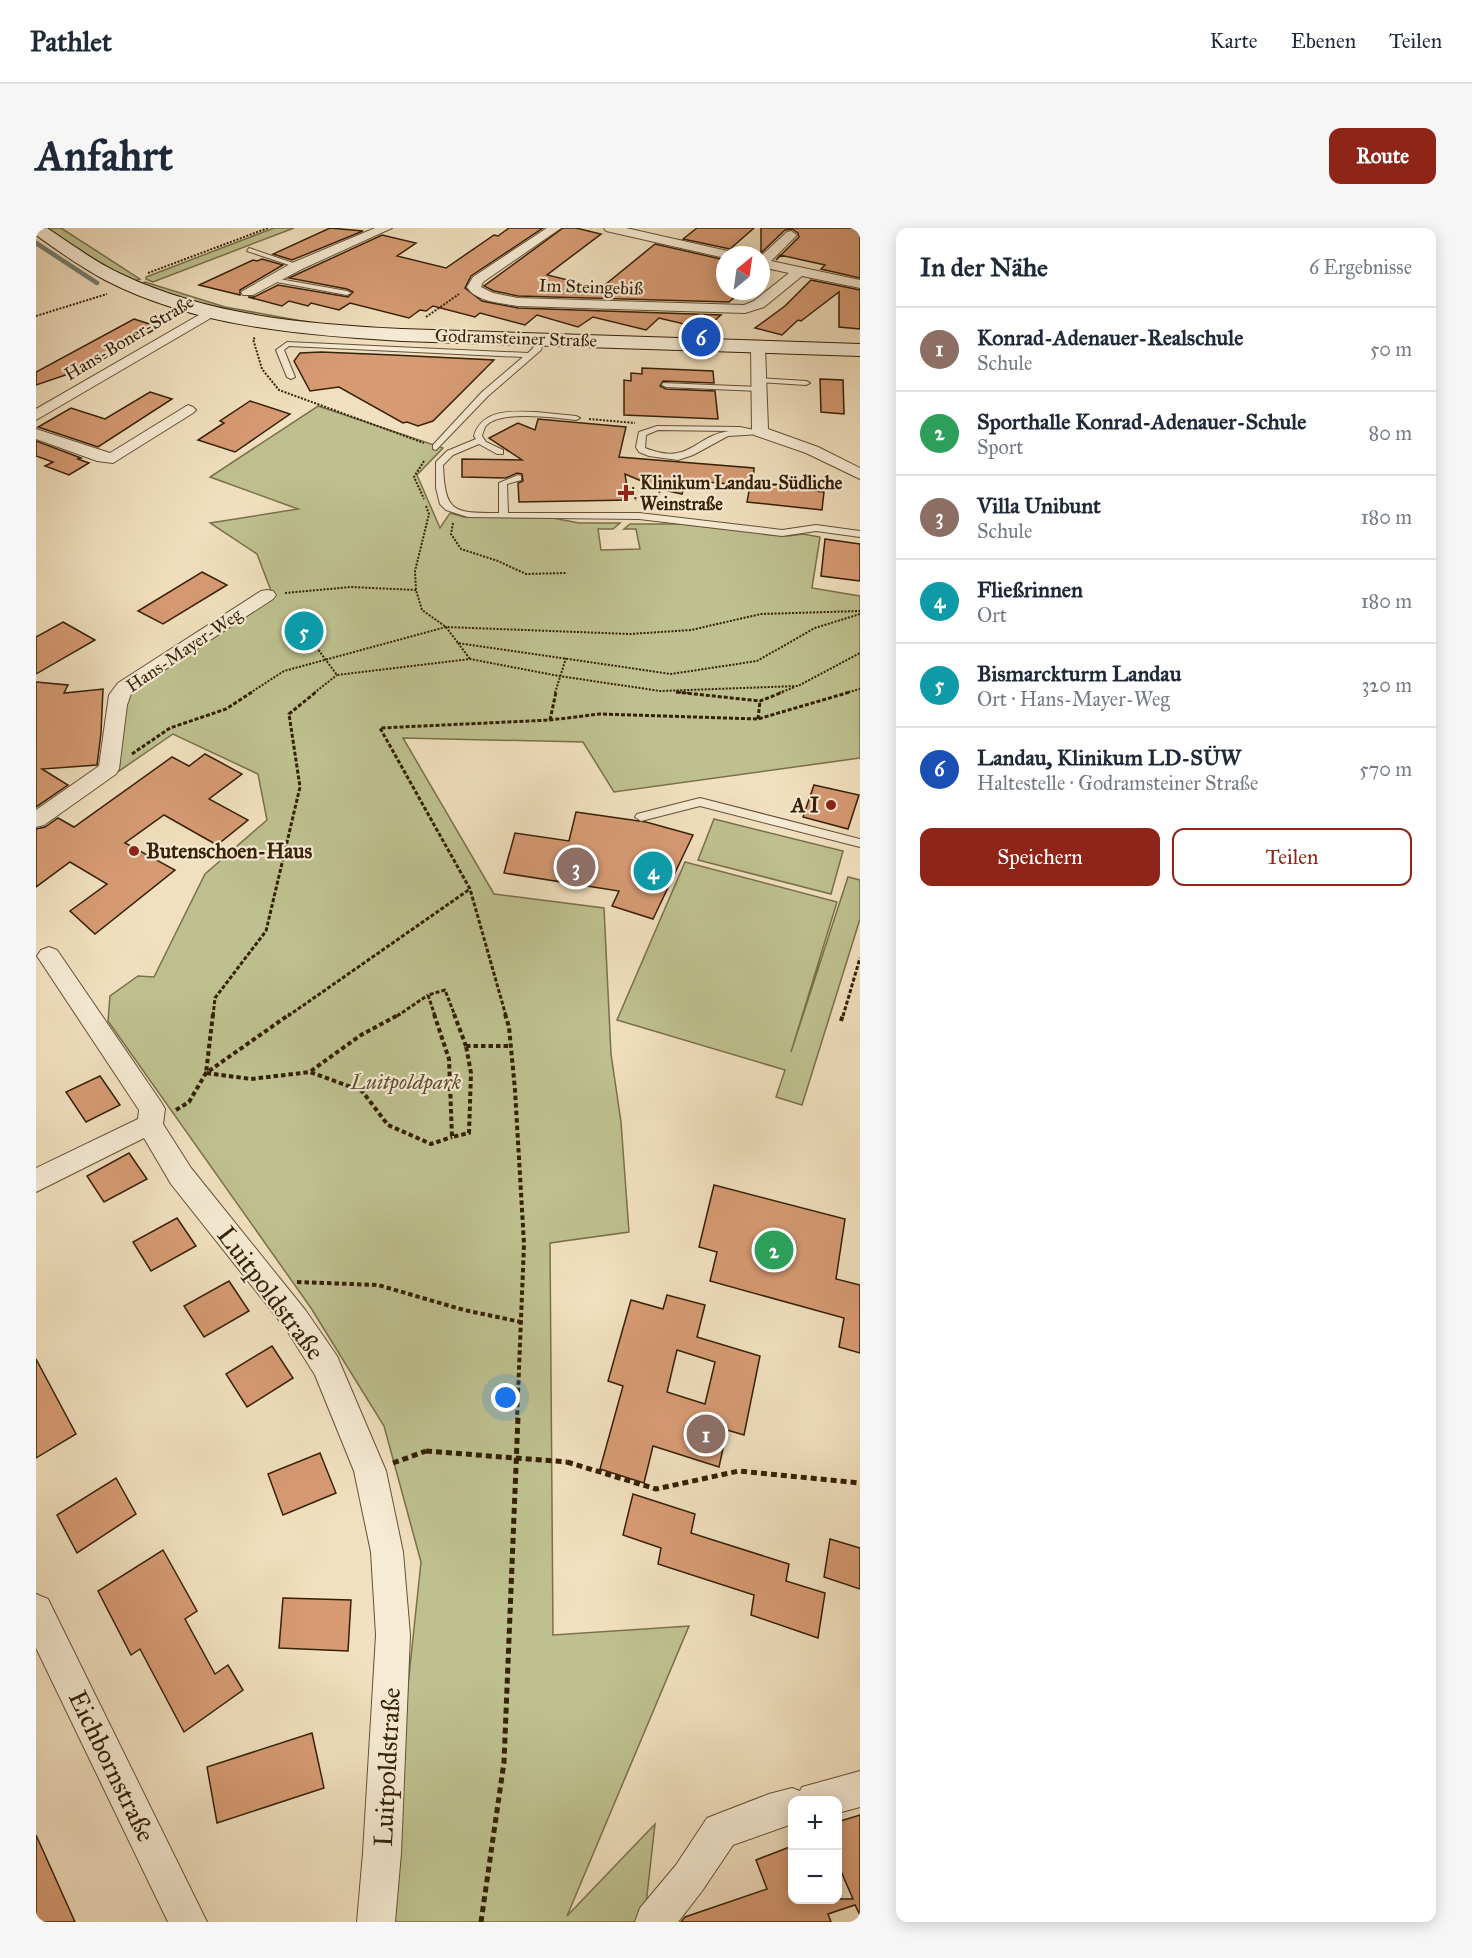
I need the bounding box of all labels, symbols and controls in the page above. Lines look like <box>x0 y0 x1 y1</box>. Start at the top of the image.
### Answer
text: Pathlet <box>30 24 112 59</box>
text: Karte <box>1210 28 1258 54</box>
text: Ebenen <box>1291 28 1356 54</box>
text: Teilen <box>1389 28 1442 54</box>
button: Route <box>1329 128 1436 184</box>
text: Anfahrt <box>36 130 173 182</box>
north arrow <box>716 246 770 300</box>
text: In der Nähe <box>920 251 1048 283</box>
text: 6 Ergebnisse <box>1309 255 1412 279</box>
street label: Im Steingebiß <box>538 274 644 301</box>
street label: Hans-Boner-Straße <box>60 291 198 385</box>
pin: 6 <box>682 314 720 360</box>
street label: Godramsteiner Straße <box>435 324 597 352</box>
text: Konrad-Adenauer-Realschule <box>977 324 1243 351</box>
text: 1 <box>936 337 943 361</box>
text: 50 m <box>1370 337 1412 361</box>
text: Schule <box>977 351 1032 375</box>
text: Sporthalle Konrad-Adenauer-Schule <box>977 408 1306 435</box>
text: 2 <box>935 421 944 445</box>
text: 80 m <box>1369 421 1412 445</box>
text: Sport <box>977 435 1023 459</box>
place label: Klinikum Landau-Südliche Weinstraße <box>640 472 843 515</box>
marker: Klinikum Landau-Südliche Weinstraße <box>617 484 635 502</box>
text: Villa Unibunt <box>977 492 1101 519</box>
text: 3 <box>936 505 944 529</box>
text: 180 m <box>1361 505 1412 529</box>
text: Schule <box>977 519 1032 543</box>
text: Fließrinnen <box>977 576 1083 603</box>
text: 4 <box>934 589 945 613</box>
text: 180 m <box>1361 589 1412 613</box>
street label: Hans-Mayer-Weg <box>122 603 247 698</box>
text: Ort <box>977 603 1007 627</box>
pin: 5 <box>284 608 324 654</box>
text: Bismarckturm Landau <box>977 660 1181 687</box>
text: 5 <box>935 673 944 697</box>
text: 320 m <box>1361 673 1412 697</box>
text: Ort · Hans-Mayer-Weg <box>977 687 1170 711</box>
text: Landau, Klinikum LD-SÜW <box>977 744 1241 771</box>
text: 6 <box>934 757 945 781</box>
text: 570 m <box>1359 757 1412 781</box>
text: Haltestelle · Godramsteiner Straße <box>977 771 1258 795</box>
place label: A I <box>789 792 819 818</box>
marker: A I <box>824 798 838 812</box>
button: Speichern <box>920 828 1160 886</box>
button: Teilen <box>1172 828 1412 886</box>
place label: Butenschoen-Haus <box>146 838 312 864</box>
marker: Butenschoen-Haus <box>127 844 141 858</box>
pin: 3 <box>556 844 596 890</box>
pin: 4 <box>634 848 672 894</box>
park label: Luitpoldpark <box>350 1069 462 1095</box>
street label: Luitpoldstraße <box>210 1220 332 1366</box>
pin: 2 <box>754 1228 794 1272</box>
your location <box>491 1383 520 1412</box>
pin: 1 <box>686 1412 726 1456</box>
street label: Eichbornstraße <box>62 1685 162 1847</box>
street label: Luitpoldstraße <box>367 1686 407 1847</box>
map controls <box>788 1796 842 1904</box>
button: + <box>788 1796 842 1850</box>
button: − <box>788 1850 842 1904</box>

